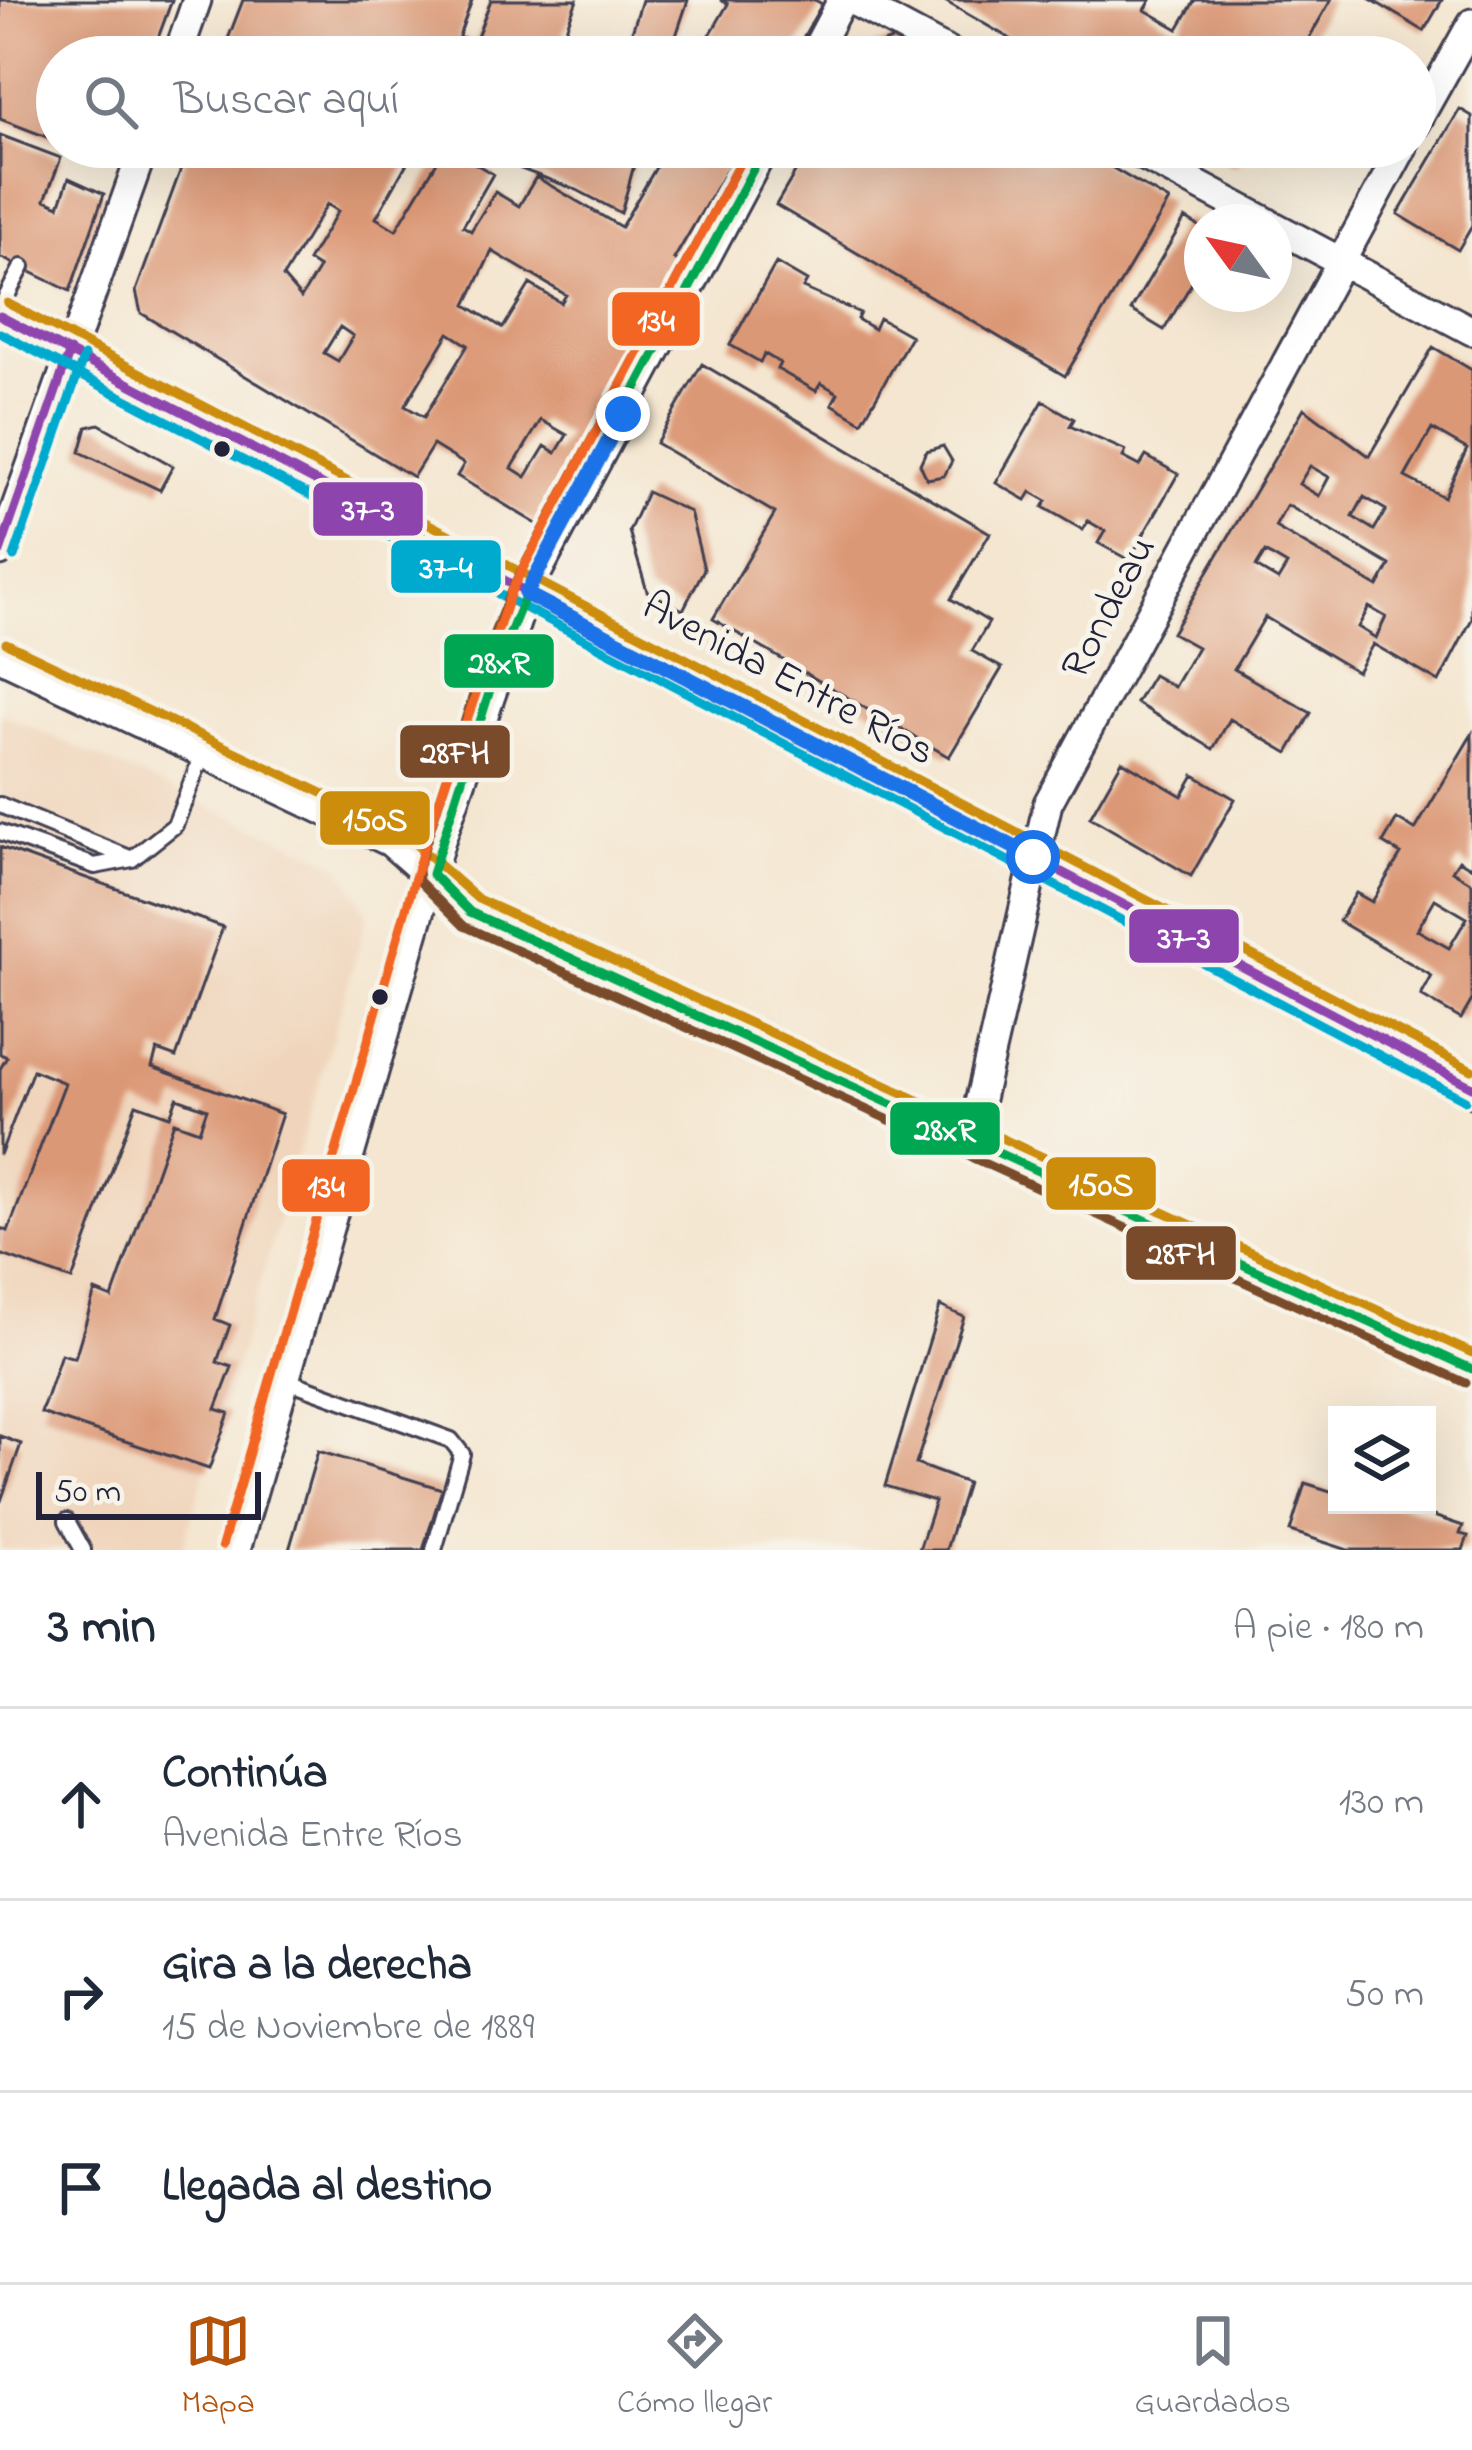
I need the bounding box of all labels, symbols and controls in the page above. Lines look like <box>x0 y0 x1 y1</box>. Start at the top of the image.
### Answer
search box <box>36 36 1436 168</box>
icon: search <box>78 69 144 135</box>
text: Buscar aquí <box>174 69 399 135</box>
north arrow <box>1184 204 1292 312</box>
line badge: 134 <box>610 290 702 348</box>
text: 134 <box>637 299 675 347</box>
route end <box>596 387 650 441</box>
unlabelled marker <box>211 438 233 460</box>
line badge: 37-3 <box>311 480 425 538</box>
text: 37-3 <box>340 488 395 536</box>
street label: Rondeau <box>1047 525 1173 691</box>
line badge: 37-4 <box>389 538 503 595</box>
text: 37-4 <box>418 546 473 594</box>
street label: Avenida Entre Ríos <box>631 577 945 783</box>
line badge: 28xR <box>442 632 556 690</box>
text: 28xR <box>467 641 531 689</box>
line badge: 28FH <box>398 723 512 780</box>
text: 28FH <box>419 731 490 779</box>
line badge: 150S <box>318 789 432 847</box>
text: 150S <box>343 798 407 846</box>
route start <box>1006 830 1060 884</box>
line badge: 37-3 <box>1127 907 1241 965</box>
text: 37-3 <box>1156 916 1211 964</box>
unlabelled marker <box>369 986 391 1008</box>
line badge: 28xR <box>888 1100 1002 1157</box>
text: 28xR <box>913 1108 977 1156</box>
line badge: 150S <box>1044 1155 1158 1212</box>
line badge: 134 <box>280 1157 372 1214</box>
text: 150S <box>1069 1163 1133 1211</box>
text: 134 <box>307 1165 345 1213</box>
line badge: 28FH <box>1124 1224 1238 1282</box>
text: 28FH <box>1145 1232 1216 1280</box>
map controls <box>1328 1406 1436 1514</box>
button: layers <box>1328 1406 1436 1514</box>
scale bar <box>36 1466 261 1519</box>
text: 50 m <box>54 1469 121 1517</box>
text: 3 min <box>48 1591 156 1666</box>
text: A pie · 180 m <box>1233 1600 1424 1657</box>
text: Continúa <box>162 1742 328 1808</box>
icon: ahead <box>48 1771 114 1837</box>
text: 130 m <box>1339 1775 1424 1832</box>
text: Avenida Entre Ríos <box>162 1808 463 1865</box>
text: Gira a la derecha <box>162 1934 472 2000</box>
icon: right <box>48 1963 114 2029</box>
text: 50 m <box>1345 1967 1424 2024</box>
text: 15 de Noviembre de 1889 <box>162 2000 534 2057</box>
icon: arrive <box>48 2155 114 2221</box>
text: Llegada al destino <box>162 2155 492 2221</box>
tab: Mapa <box>181 2308 255 2428</box>
tab: Cómo llegar <box>617 2308 772 2428</box>
tab: Guardados <box>1134 2308 1291 2428</box>

